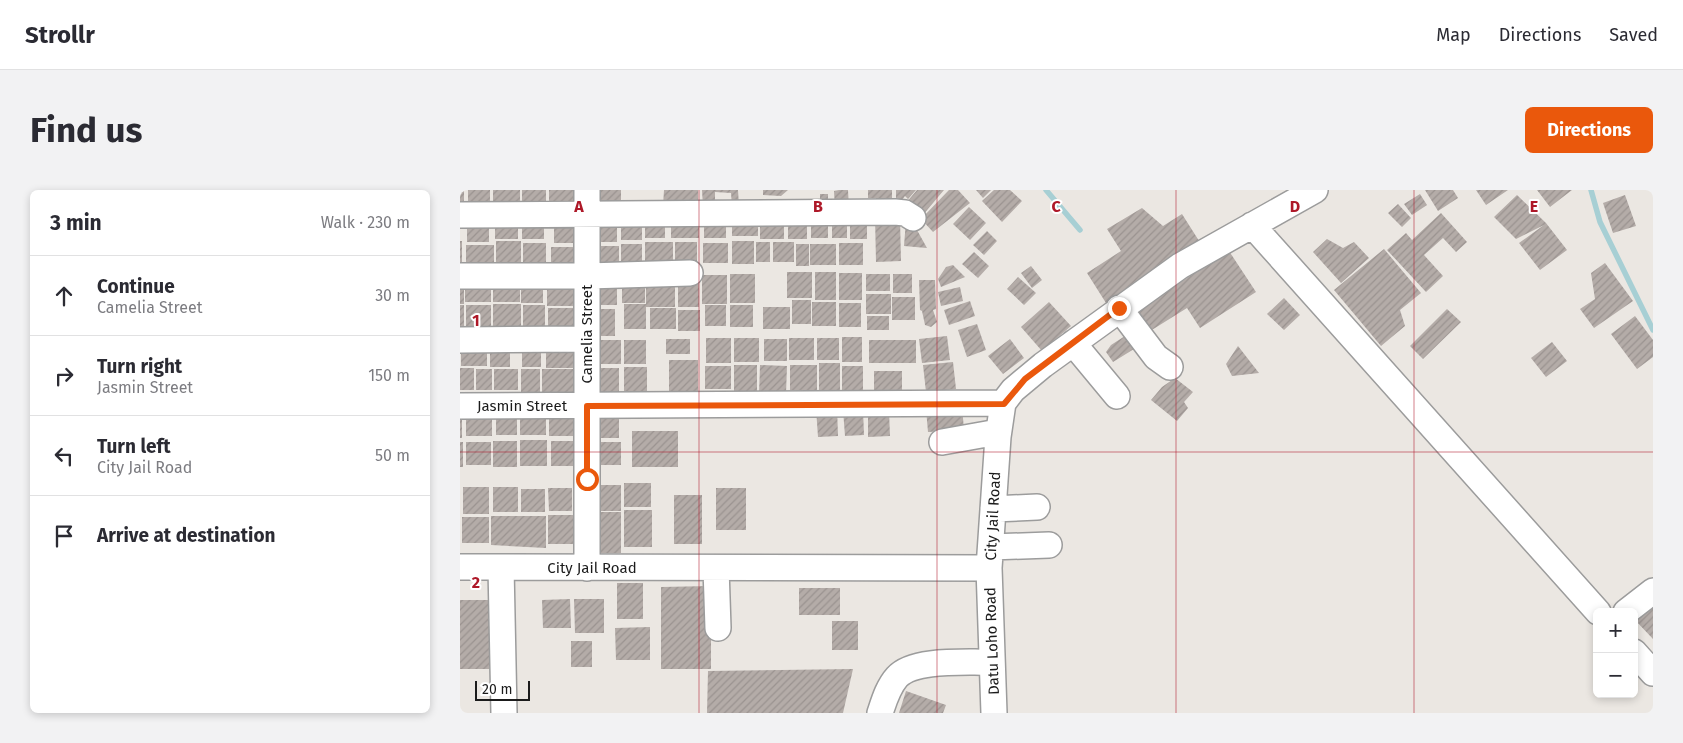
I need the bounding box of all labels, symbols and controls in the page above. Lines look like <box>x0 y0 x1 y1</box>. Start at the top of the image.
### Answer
text: Strollr <box>25 21 95 49</box>
text: Map <box>1436 24 1471 46</box>
text: Directions <box>1499 24 1581 46</box>
text: Saved <box>1609 24 1658 46</box>
button: Directions <box>1525 107 1653 153</box>
text: Find us <box>30 109 142 151</box>
text: A <box>573 197 584 216</box>
text: B <box>813 197 823 216</box>
text: C <box>1051 197 1061 216</box>
text: D <box>1290 197 1300 216</box>
text: E <box>1530 197 1538 216</box>
text: 3 min <box>50 210 102 236</box>
text: Walk · 230 m <box>321 213 410 232</box>
text: Continue <box>97 275 175 298</box>
icon: ahead <box>50 282 78 310</box>
street label: Camelia Street <box>578 284 596 383</box>
text: 30 m <box>375 286 410 305</box>
route end <box>1108 297 1131 320</box>
text: Camelia Street <box>97 298 203 317</box>
text: 1 <box>472 311 480 330</box>
text: Turn right <box>97 355 182 378</box>
icon: right <box>50 362 78 390</box>
text: 150 m <box>368 366 410 385</box>
text: Jasmin Street <box>97 378 193 397</box>
street label: Jasmin Street <box>477 397 568 415</box>
text: Turn left <box>97 435 171 458</box>
icon: left <box>50 442 78 470</box>
text: 50 m <box>375 446 410 465</box>
text: City Jail Road <box>97 458 192 477</box>
route start <box>576 468 599 491</box>
street label: City Jail Road <box>982 471 1004 561</box>
icon: arrive <box>50 522 78 550</box>
text: Arrive at destination <box>97 524 276 547</box>
street label: City Jail Road <box>547 559 637 577</box>
text: 2 <box>472 573 480 592</box>
street label: Datu Loho Road <box>981 587 1003 695</box>
map controls <box>1593 608 1638 698</box>
button: + <box>1593 608 1638 653</box>
button: − <box>1593 653 1638 698</box>
scale bar <box>475 678 530 701</box>
text: 20 m <box>482 681 512 698</box>

